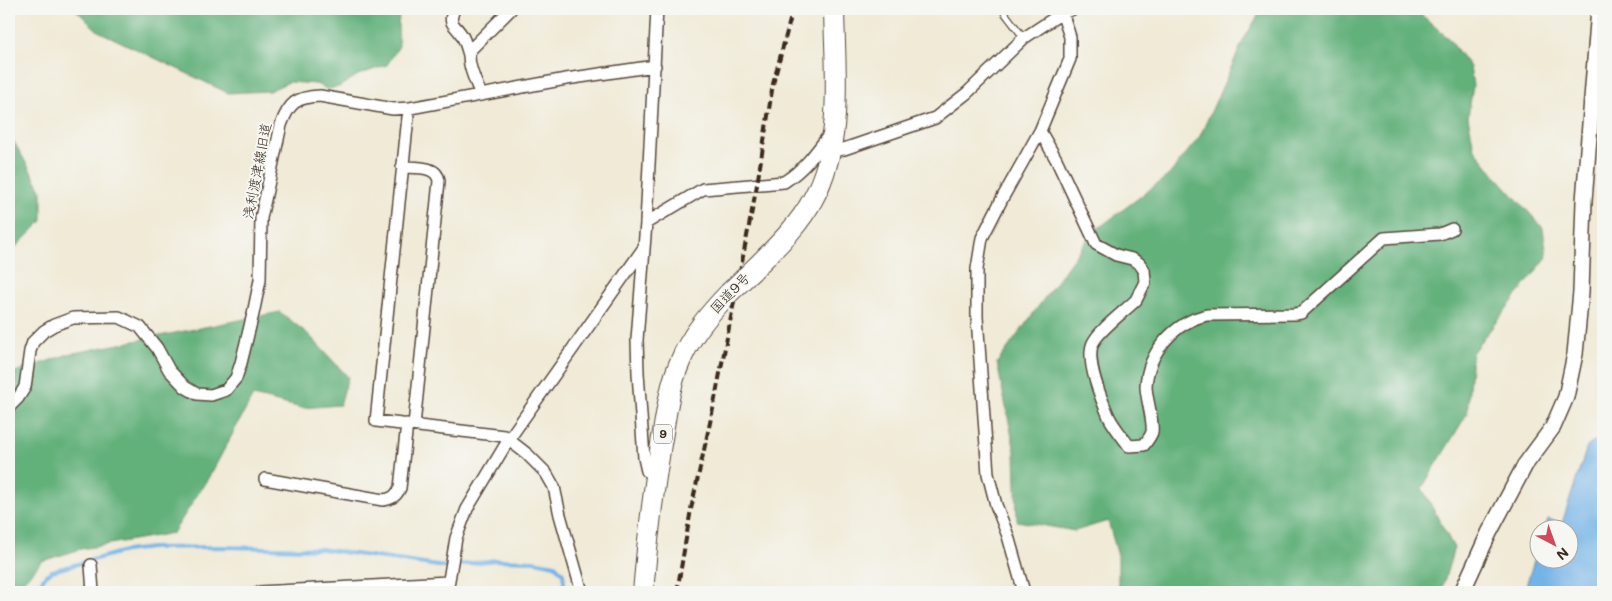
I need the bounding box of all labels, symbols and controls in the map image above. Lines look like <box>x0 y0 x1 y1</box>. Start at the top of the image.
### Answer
street label: 浅利渡津線旧道 <box>238 121 275 221</box>
street label: 国道9号 <box>705 268 754 317</box>
road number: 9 <box>654 424 672 444</box>
north arrow <box>1530 518 1580 568</box>
text: N <box>1553 544 1573 565</box>

